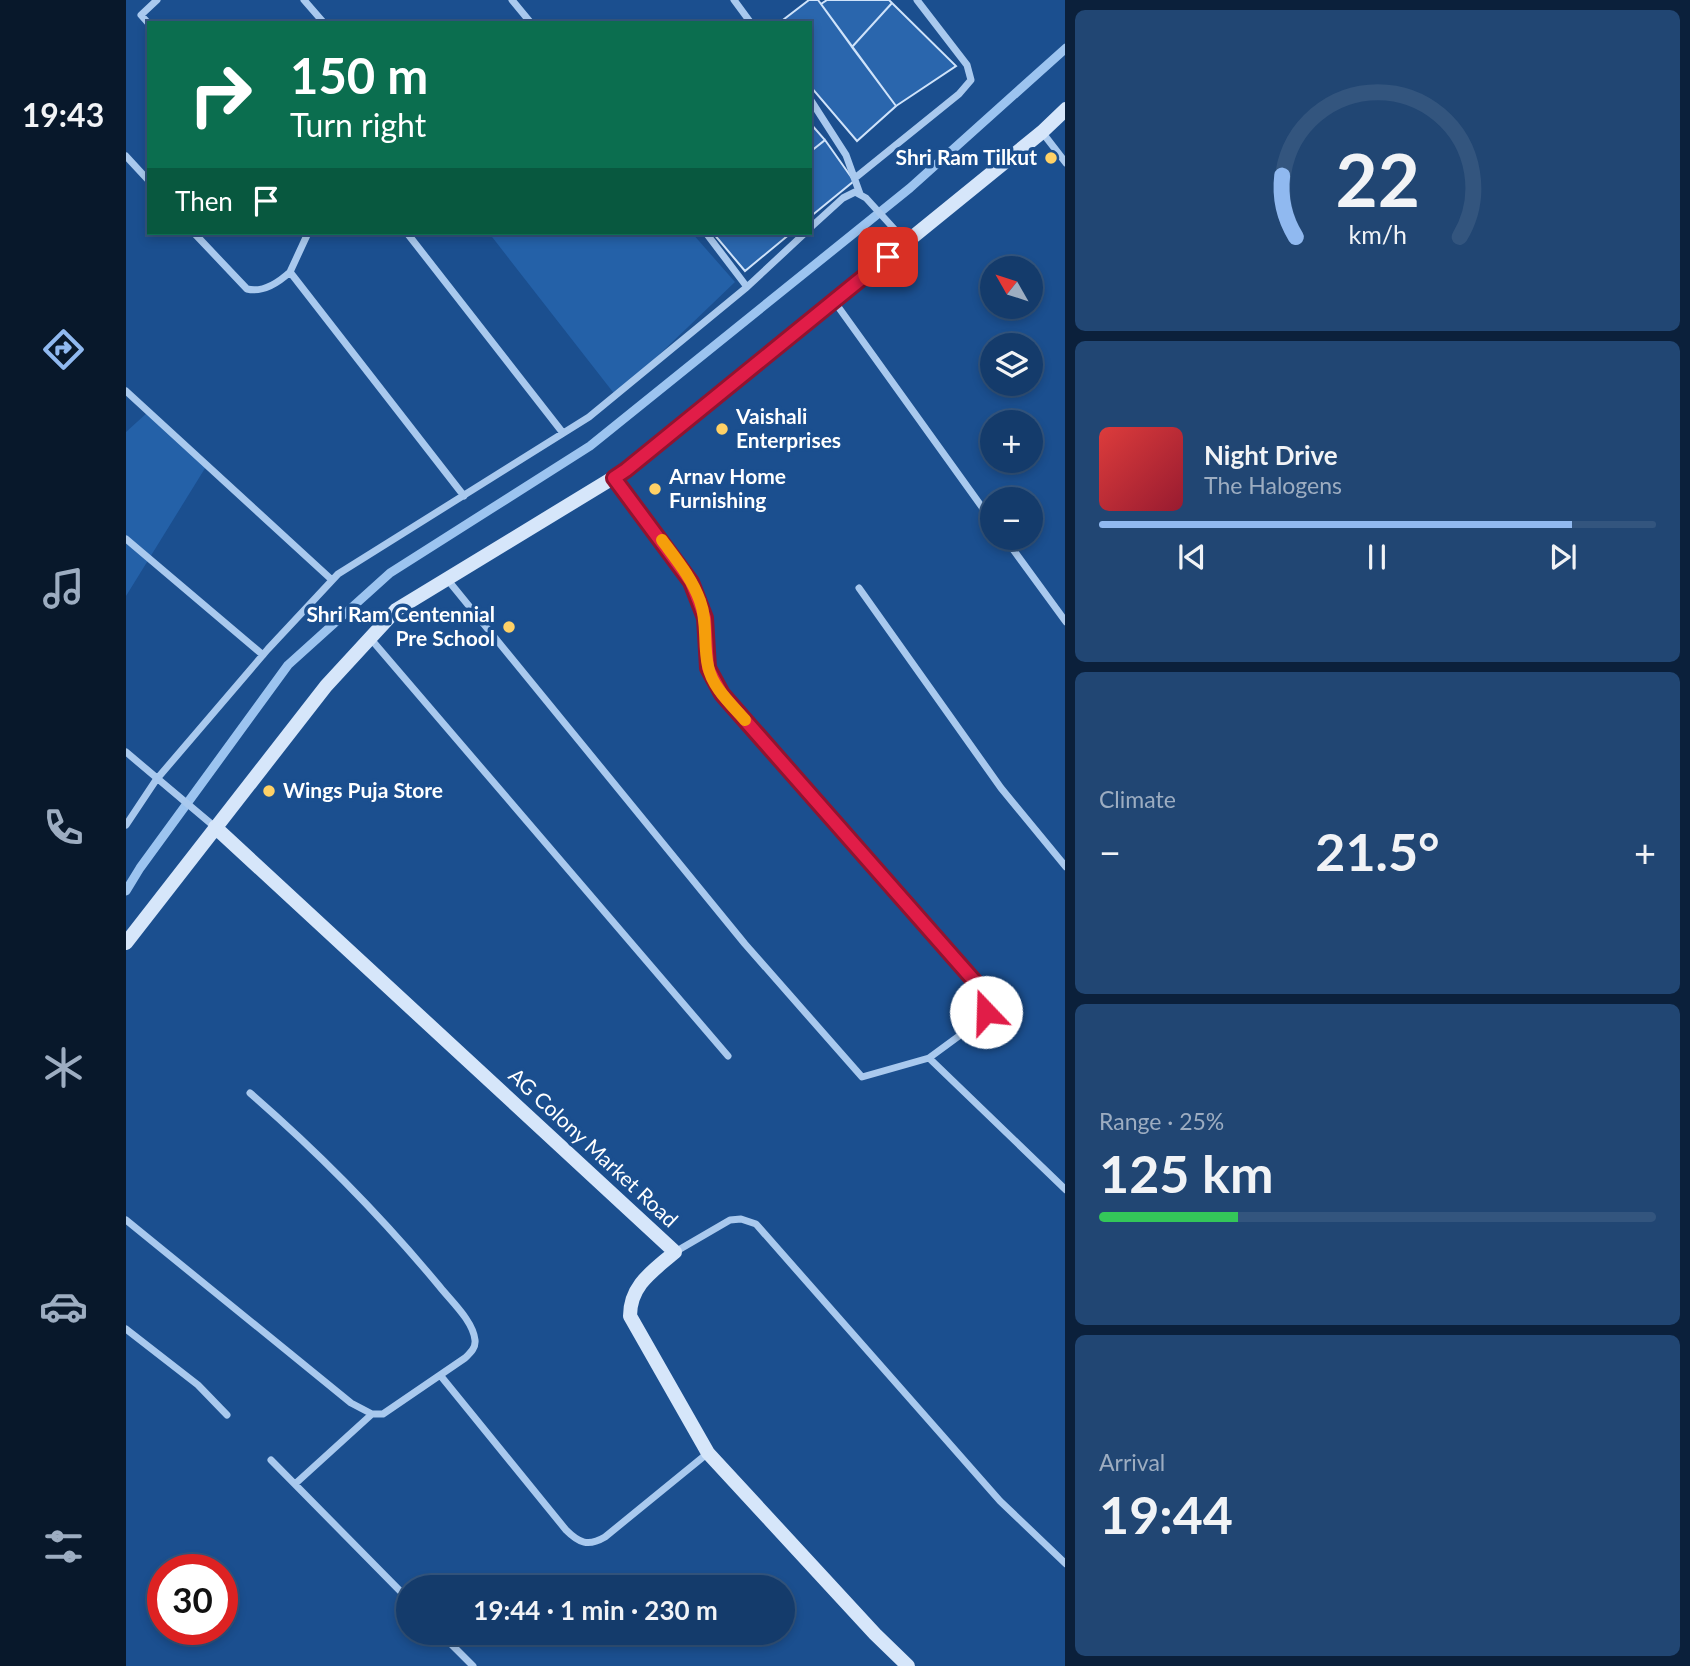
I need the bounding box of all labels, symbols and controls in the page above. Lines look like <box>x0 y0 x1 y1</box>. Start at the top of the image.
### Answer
text: 150 m <box>290 46 428 104</box>
icon: right <box>175 49 266 140</box>
text: 19:43 <box>22 95 104 134</box>
text: Turn right <box>290 105 426 144</box>
text: 22 <box>1335 135 1420 223</box>
place label: Shri Ram Tilkut <box>896 144 1037 169</box>
marker: Shri Ram Tilkut <box>1043 150 1059 166</box>
icon: arrive <box>247 182 285 220</box>
text: Then <box>175 185 233 217</box>
text: km/h <box>1348 218 1407 248</box>
pin <box>858 227 918 287</box>
icon: arrive <box>869 238 907 276</box>
north arrow <box>980 256 1043 318</box>
map controls <box>980 256 1043 550</box>
icon: directions <box>39 325 88 374</box>
button: layers <box>980 333 1043 396</box>
place label: Vaishali Enterprises <box>735 403 841 452</box>
button: + <box>980 410 1043 473</box>
marker: Vaishali Enterprises <box>714 421 730 437</box>
text: Night Drive <box>1204 439 1338 471</box>
place label: Arnav Home Furnishing <box>668 463 786 512</box>
text: The Halogens <box>1204 471 1342 499</box>
marker: Arnav Home Furnishing <box>647 481 663 497</box>
button: − <box>980 487 1043 550</box>
icon: previous <box>1173 538 1211 576</box>
icon: pause <box>1358 538 1396 576</box>
icon: next <box>1544 538 1582 576</box>
icon: music <box>39 564 88 613</box>
place label: Shri Ram Centennial Pre School <box>306 601 495 650</box>
marker: Shri Ram Centennial Pre School <box>501 619 517 635</box>
place label: Wings Puja Store <box>283 777 443 802</box>
marker: Wings Puja Store <box>261 783 277 799</box>
text: Climate <box>1099 785 1176 813</box>
icon: phone <box>39 803 88 852</box>
text: 21.5° <box>1315 820 1440 882</box>
text: − <box>1099 829 1121 875</box>
text: + <box>1634 829 1656 875</box>
position arrow <box>949 975 1023 1049</box>
icon: climate <box>39 1043 88 1092</box>
street label: AG Colony Market Road <box>504 1062 684 1232</box>
text: Range · 25% <box>1099 1107 1224 1135</box>
text: 125 km <box>1099 1142 1273 1204</box>
icon: car <box>39 1282 88 1331</box>
text: Arrival <box>1099 1448 1165 1476</box>
text: 19:44 <box>1099 1483 1233 1545</box>
icon: filters <box>39 1522 88 1571</box>
speed limit sign: 30 <box>147 1554 238 1645</box>
text: 19:44 · 1 min · 230 m <box>473 1594 718 1626</box>

